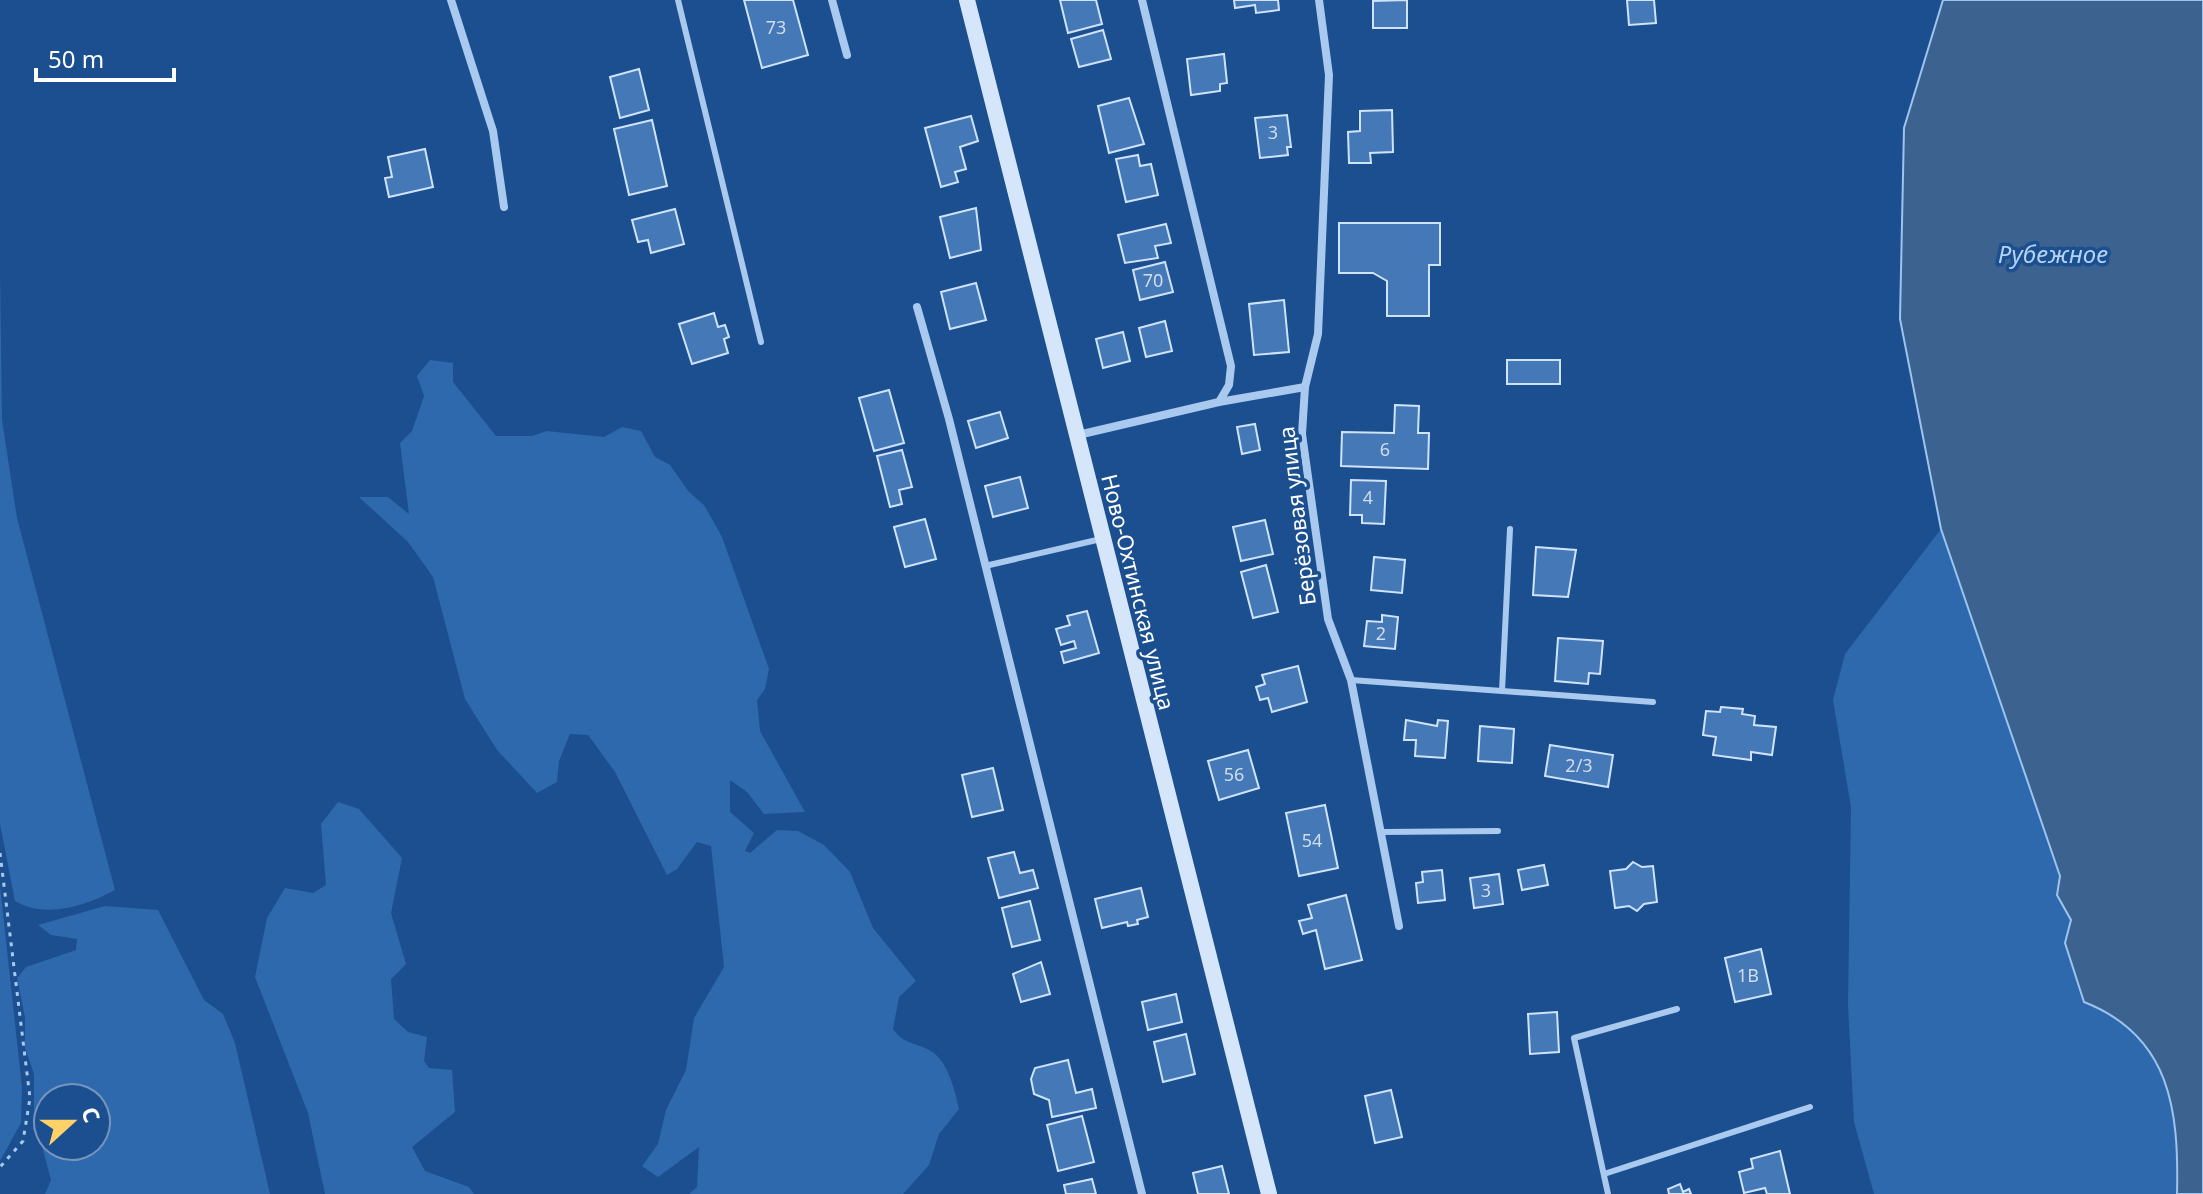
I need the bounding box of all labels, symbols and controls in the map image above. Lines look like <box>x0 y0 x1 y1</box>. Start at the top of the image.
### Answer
house number: 73 <box>766 15 786 39</box>
scale bar <box>36 32 174 82</box>
text: 50 m <box>48 42 104 75</box>
house number: 3 <box>1268 120 1278 144</box>
water label: Рубежное <box>1998 237 2108 270</box>
house number: 70 <box>1143 268 1163 292</box>
street label: Берёзовая улица <box>1270 425 1322 607</box>
house number: 6 <box>1380 437 1390 461</box>
street label: Ново-Охтинская улица <box>1095 471 1183 713</box>
house number: 4 <box>1363 485 1373 509</box>
house number: 2 <box>1376 621 1386 645</box>
house number: 2/3 <box>1565 753 1593 777</box>
house number: 56 <box>1224 762 1244 786</box>
house number: 54 <box>1302 828 1322 852</box>
house number: 3 <box>1481 878 1491 902</box>
house number: 1В <box>1737 963 1759 987</box>
north arrow <box>32 1082 112 1162</box>
text: С <box>75 1102 108 1126</box>

